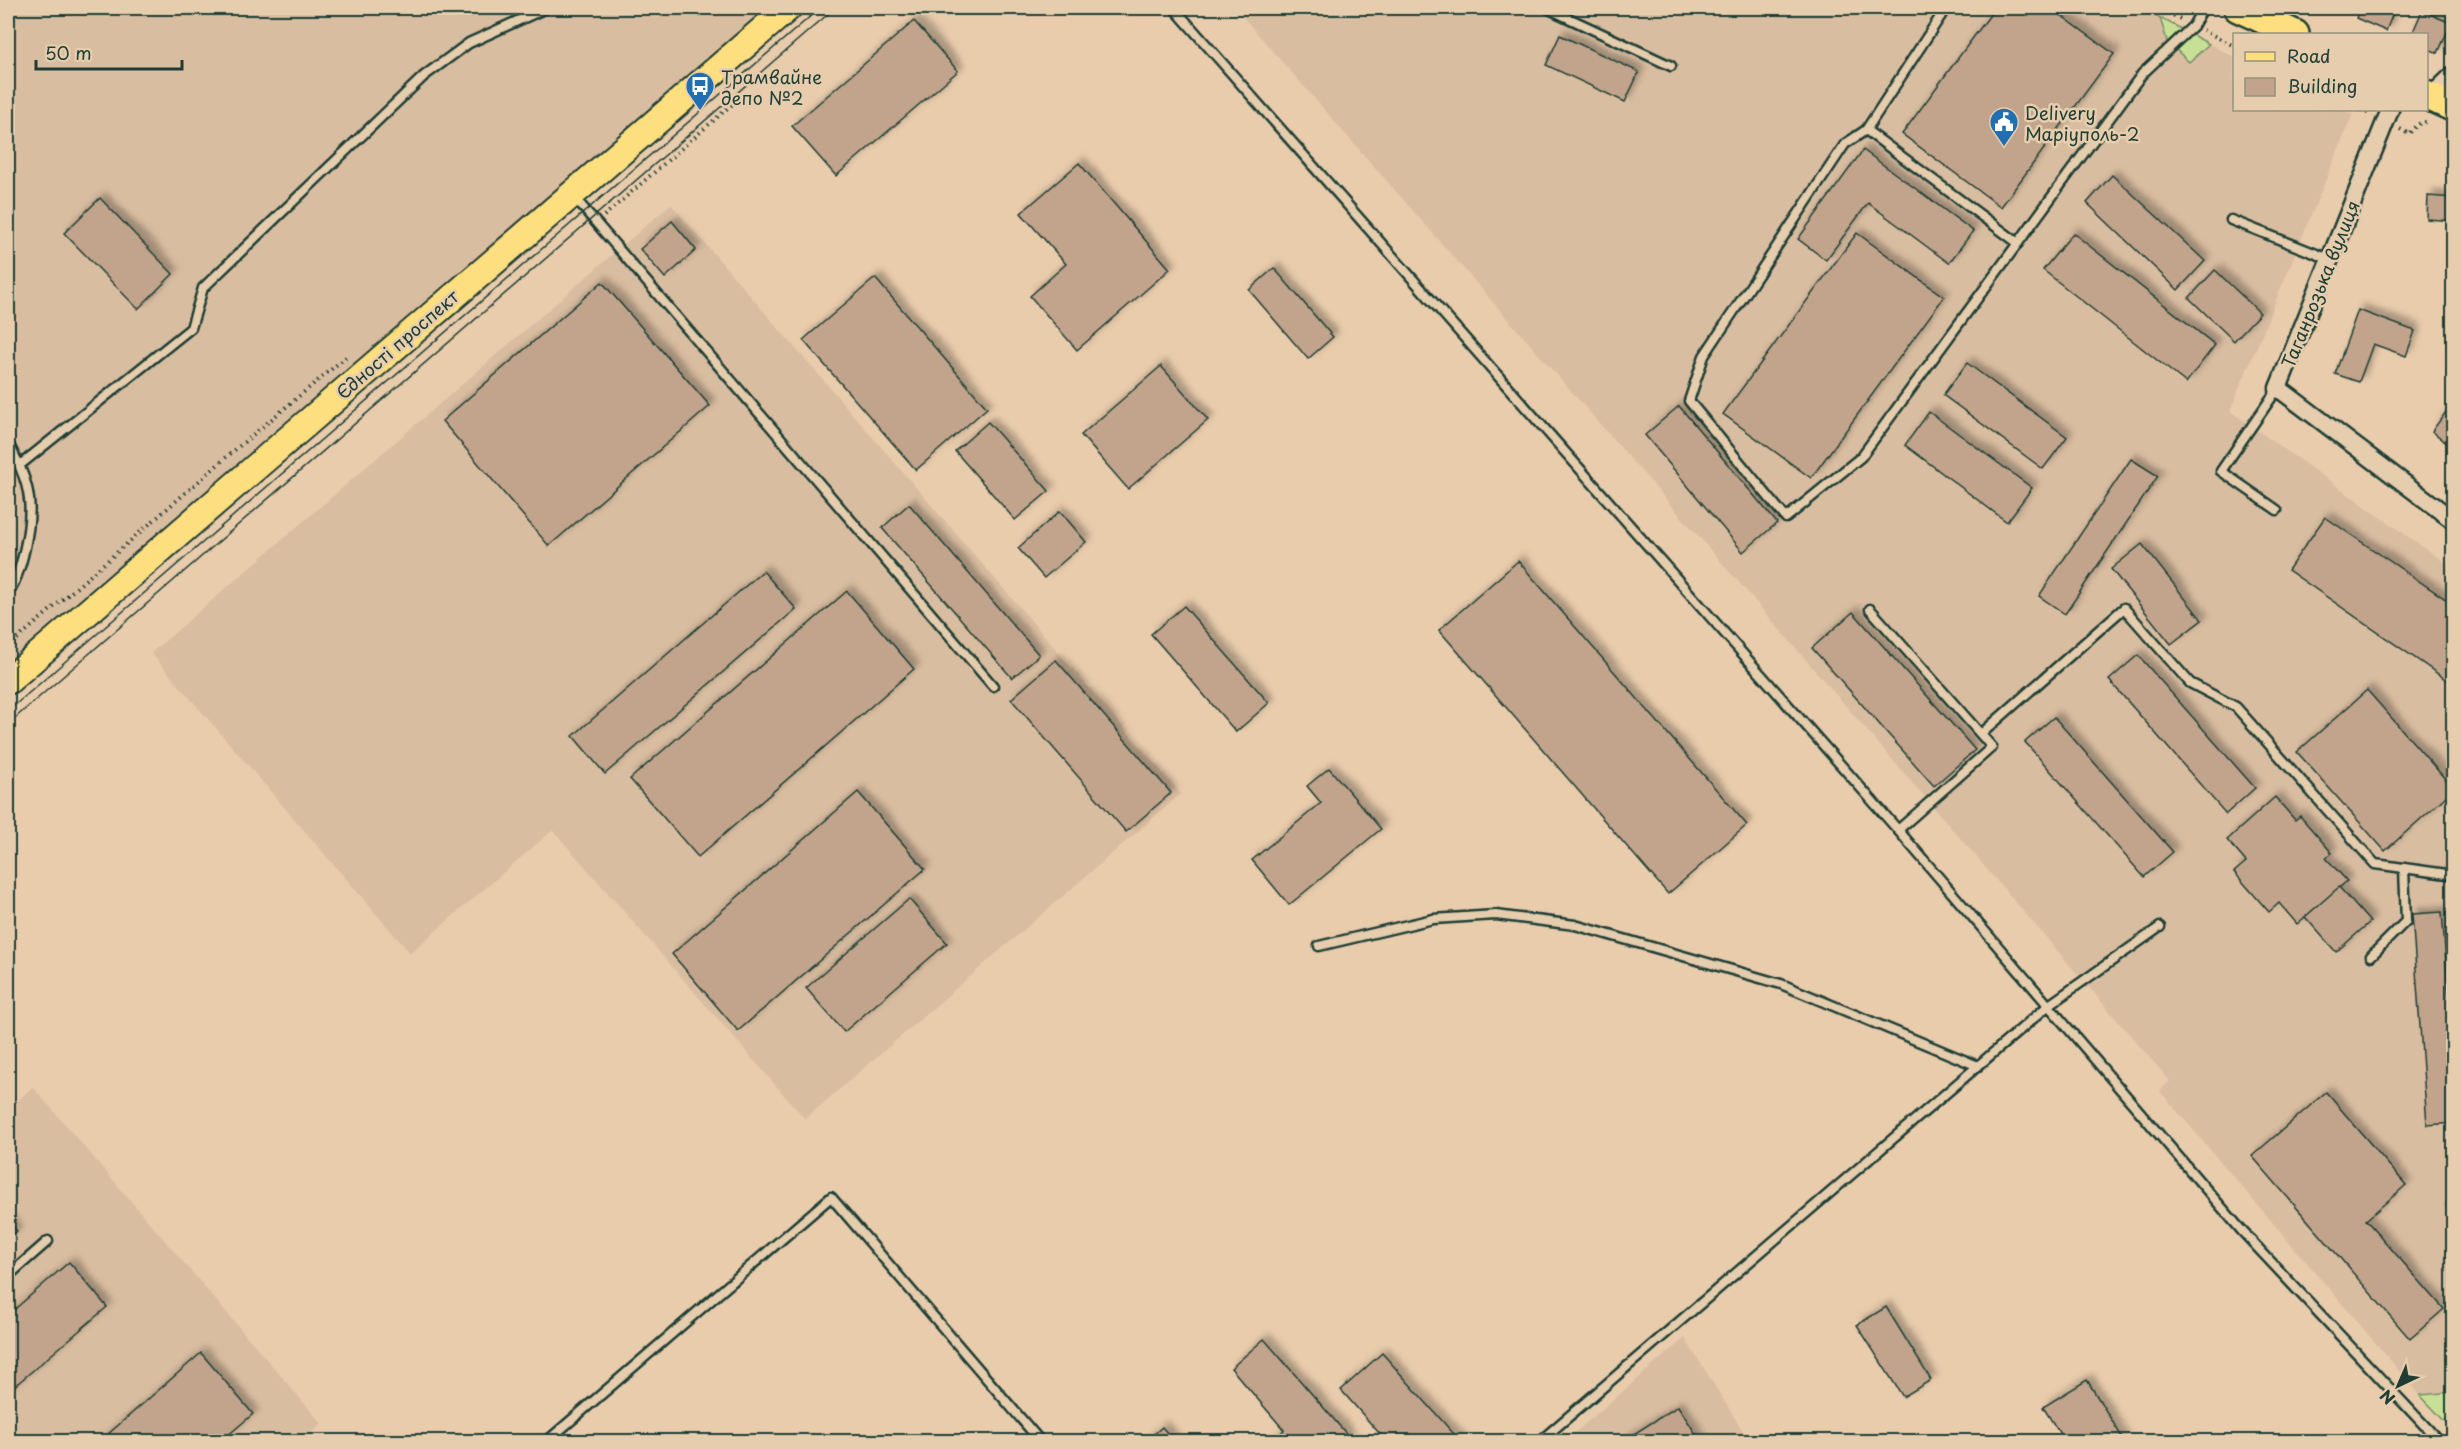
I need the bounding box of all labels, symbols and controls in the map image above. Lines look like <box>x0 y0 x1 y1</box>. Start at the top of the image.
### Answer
scale bar <box>36 33 182 71</box>
legend <box>2233 33 2428 111</box>
text: 50 m <box>45 39 92 66</box>
text: Road <box>2287 42 2331 69</box>
place label: Трамвайне депо №2 <box>721 63 822 111</box>
bus stop icon: Трамвайне депо №2 <box>684 70 716 112</box>
text: Building <box>2287 72 2357 99</box>
place label: Delivery Марiуполь-2 <box>2025 99 2140 147</box>
public building icon: Delivery Марiуполь-2 <box>1988 106 2020 148</box>
street label: Таганрозька вулиця <box>2274 196 2366 372</box>
street label: Єдності проспект <box>330 283 465 405</box>
north arrow <box>2368 1356 2428 1416</box>
text: N <box>2374 1384 2400 1411</box>

